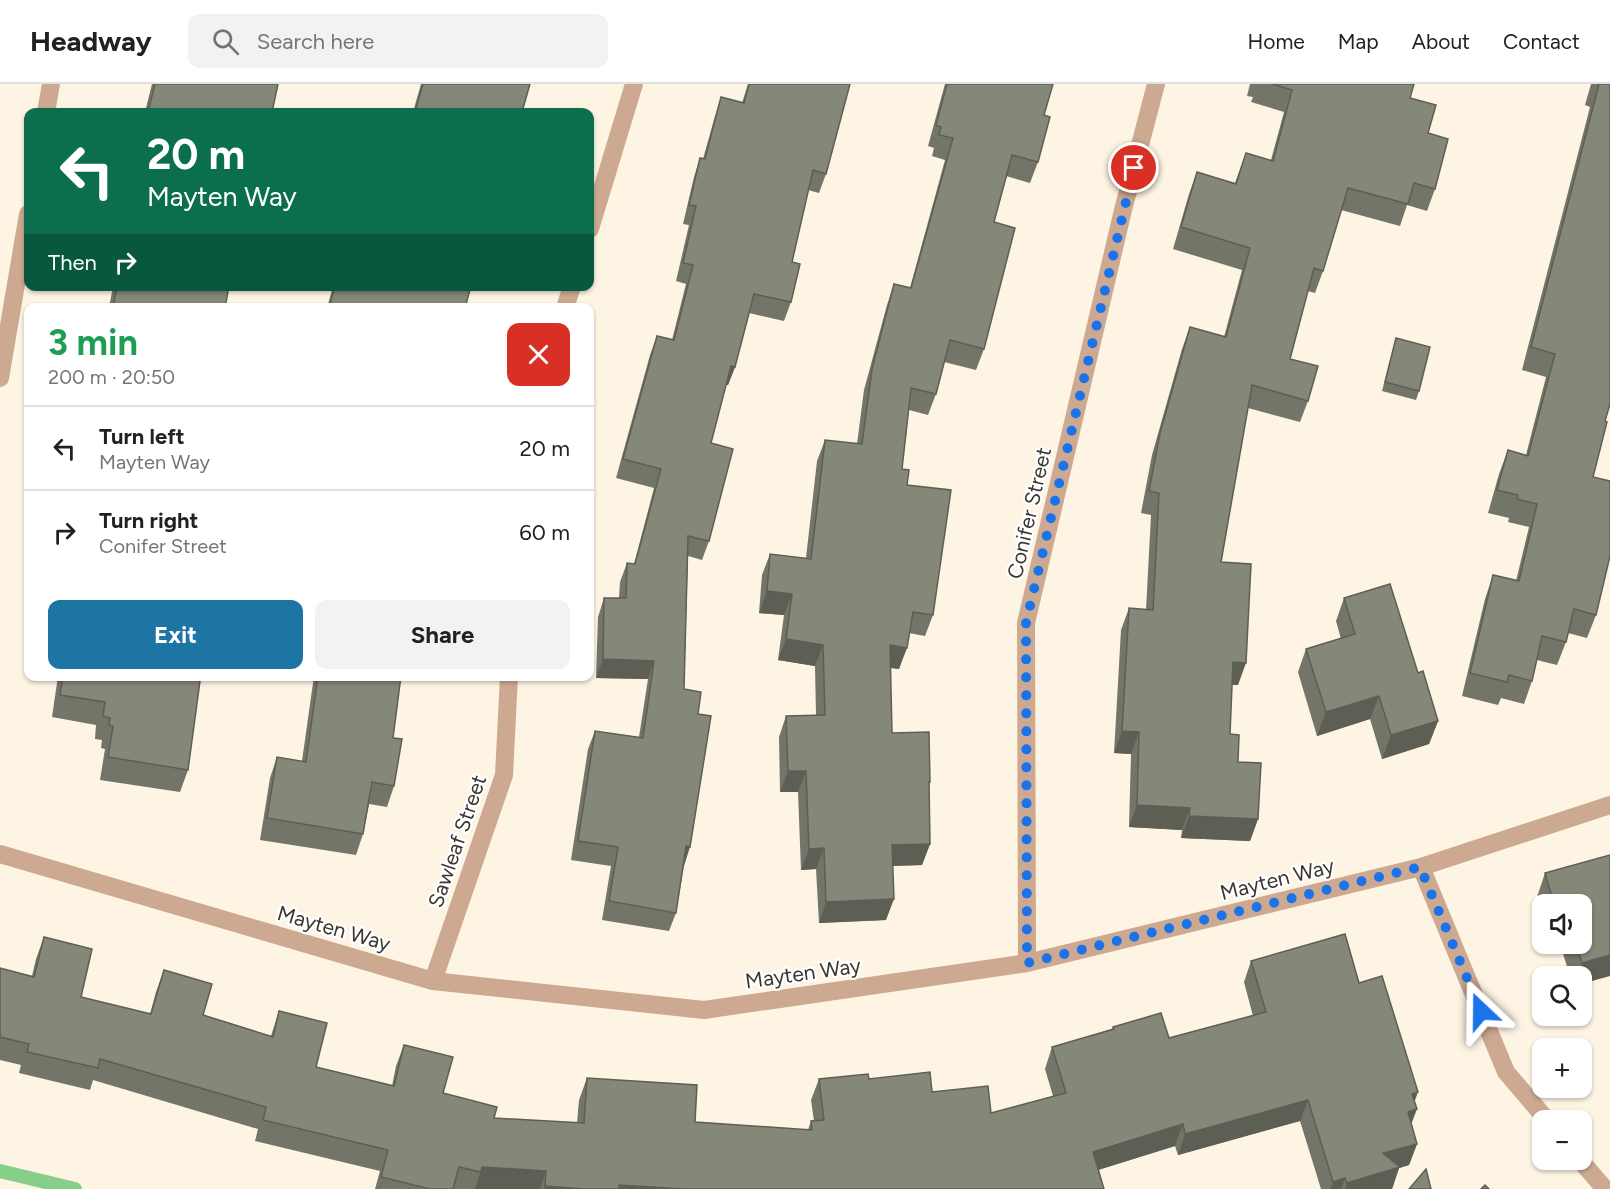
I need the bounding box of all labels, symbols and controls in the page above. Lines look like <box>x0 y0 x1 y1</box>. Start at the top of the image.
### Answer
search box <box>188 14 608 68</box>
text: Headway <box>30 24 152 58</box>
icon: search <box>209 25 242 58</box>
text: Search here <box>257 28 374 55</box>
text: Home <box>1248 29 1305 54</box>
text: Map <box>1338 29 1379 54</box>
text: About <box>1412 29 1470 54</box>
text: Contact <box>1503 29 1580 54</box>
text: 20 m <box>147 129 245 180</box>
icon: left <box>48 132 126 210</box>
pin <box>1108 142 1159 193</box>
icon: arrive <box>1117 151 1150 184</box>
text: Mayten Way <box>147 180 297 213</box>
icon: right <box>109 246 142 279</box>
text: Then <box>48 249 97 276</box>
text: 3 min <box>48 321 138 364</box>
button: close <box>507 323 570 386</box>
text: 200 m · 20:50 <box>48 365 175 389</box>
text: Turn left <box>99 423 185 450</box>
icon: left <box>48 432 81 465</box>
text: 20 m <box>519 435 570 462</box>
street label: Conifer Street <box>1002 445 1056 581</box>
text: Mayten Way <box>99 450 210 474</box>
text: Turn right <box>99 507 198 534</box>
icon: right <box>48 516 81 549</box>
text: 60 m <box>519 519 570 546</box>
text: Conifer Street <box>99 534 227 558</box>
button: Exit <box>48 600 303 669</box>
button: Share <box>315 600 570 669</box>
street label: Sawleaf Street <box>423 771 491 911</box>
street label: Mayten Way <box>1217 853 1337 905</box>
map controls <box>1532 894 1592 1170</box>
button: sound <box>1532 894 1592 954</box>
street label: Mayten Way <box>275 900 393 956</box>
street label: Mayten Way <box>744 953 862 993</box>
button: search <box>1532 966 1592 1026</box>
position arrow <box>1449 979 1513 1043</box>
button: + <box>1532 1038 1592 1098</box>
button: − <box>1532 1110 1592 1170</box>

